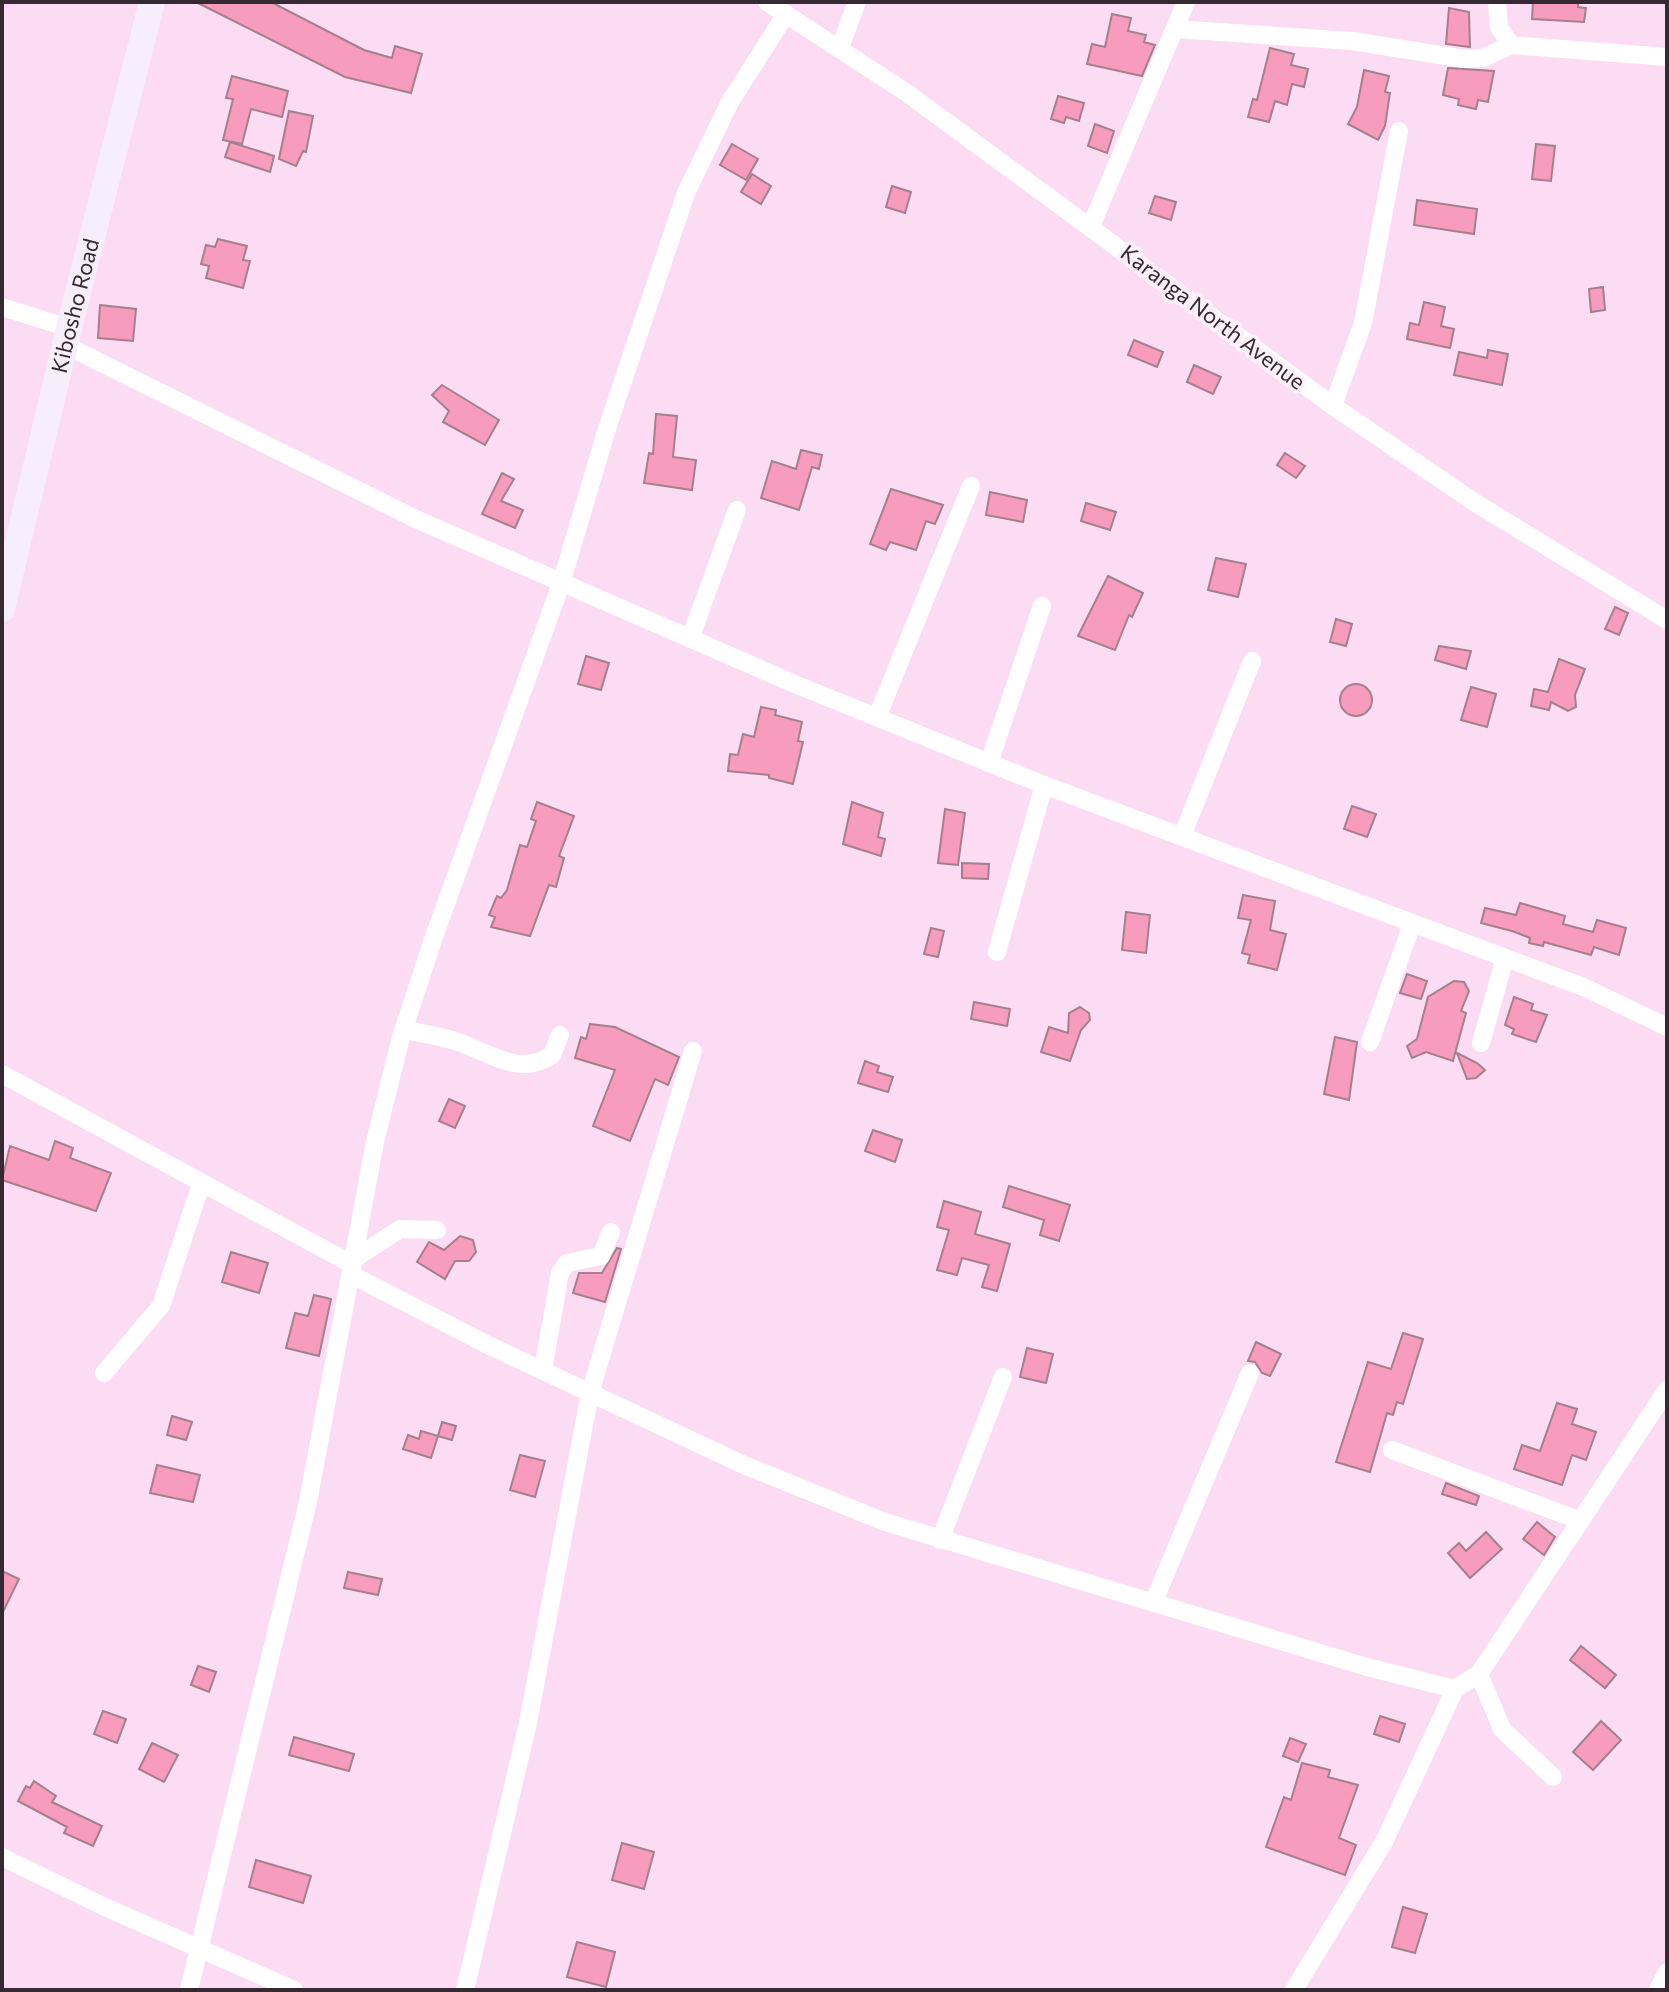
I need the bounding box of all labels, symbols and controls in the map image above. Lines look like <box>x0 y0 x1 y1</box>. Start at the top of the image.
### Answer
street label: Kibosho Road <box>45 235 104 376</box>
street label: Karanga North Avenue <box>1116 238 1311 395</box>

